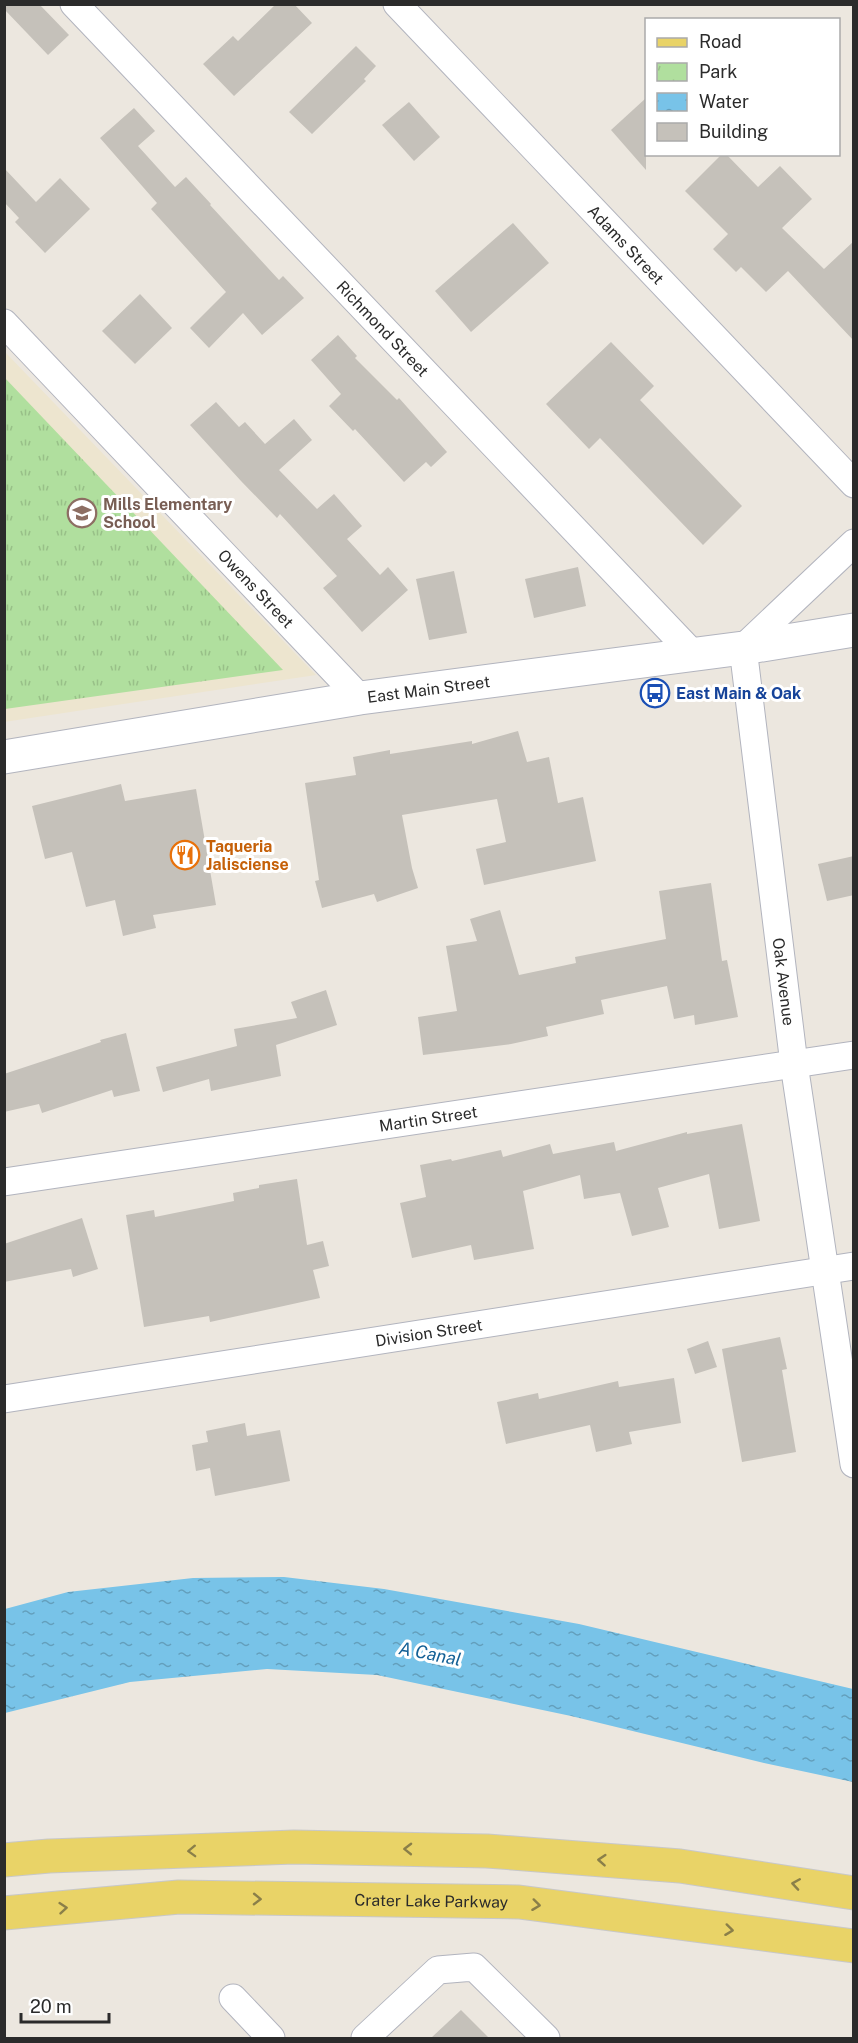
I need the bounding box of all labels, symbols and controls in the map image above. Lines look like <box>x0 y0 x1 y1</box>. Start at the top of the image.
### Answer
legend <box>645 18 840 156</box>
text: Road <box>699 31 742 52</box>
text: Park <box>699 61 737 82</box>
text: Water <box>699 91 749 112</box>
text: Building <box>699 121 768 142</box>
street label: Adams Street <box>583 201 668 288</box>
street label: Richmond Street <box>333 277 433 381</box>
place label: Mills Elementary School <box>103 495 232 532</box>
school or university icon: Mills Elementary School <box>66 497 98 529</box>
street label: Owens Street <box>214 546 297 632</box>
street label: East Main Street <box>366 672 491 707</box>
bus stop icon: East Main & Oak <box>639 677 671 709</box>
place label: East Main & Oak <box>676 684 801 703</box>
place label: Taqueria Jalisciense <box>206 837 289 874</box>
restaurant icon: Taqueria Jalisciense <box>169 839 201 871</box>
street label: Oak Avenue <box>769 937 798 1027</box>
street label: Martin Street <box>378 1102 479 1136</box>
street label: Division Street <box>374 1315 484 1351</box>
water label: A Canal <box>397 1637 463 1670</box>
one-way arrow <box>403 1843 412 1855</box>
one-way arrow <box>187 1844 196 1857</box>
one-way arrow <box>598 1853 607 1866</box>
one-way arrow <box>791 1878 801 1891</box>
street label: Crater Lake Parkway <box>354 1891 509 1912</box>
one-way arrow <box>253 1892 262 1905</box>
one-way arrow <box>532 1898 541 1910</box>
one-way arrow <box>58 1902 67 1915</box>
one-way arrow <box>725 1923 734 1935</box>
scale bar <box>21 1986 110 2024</box>
text: 20 m <box>30 1996 72 2017</box>

